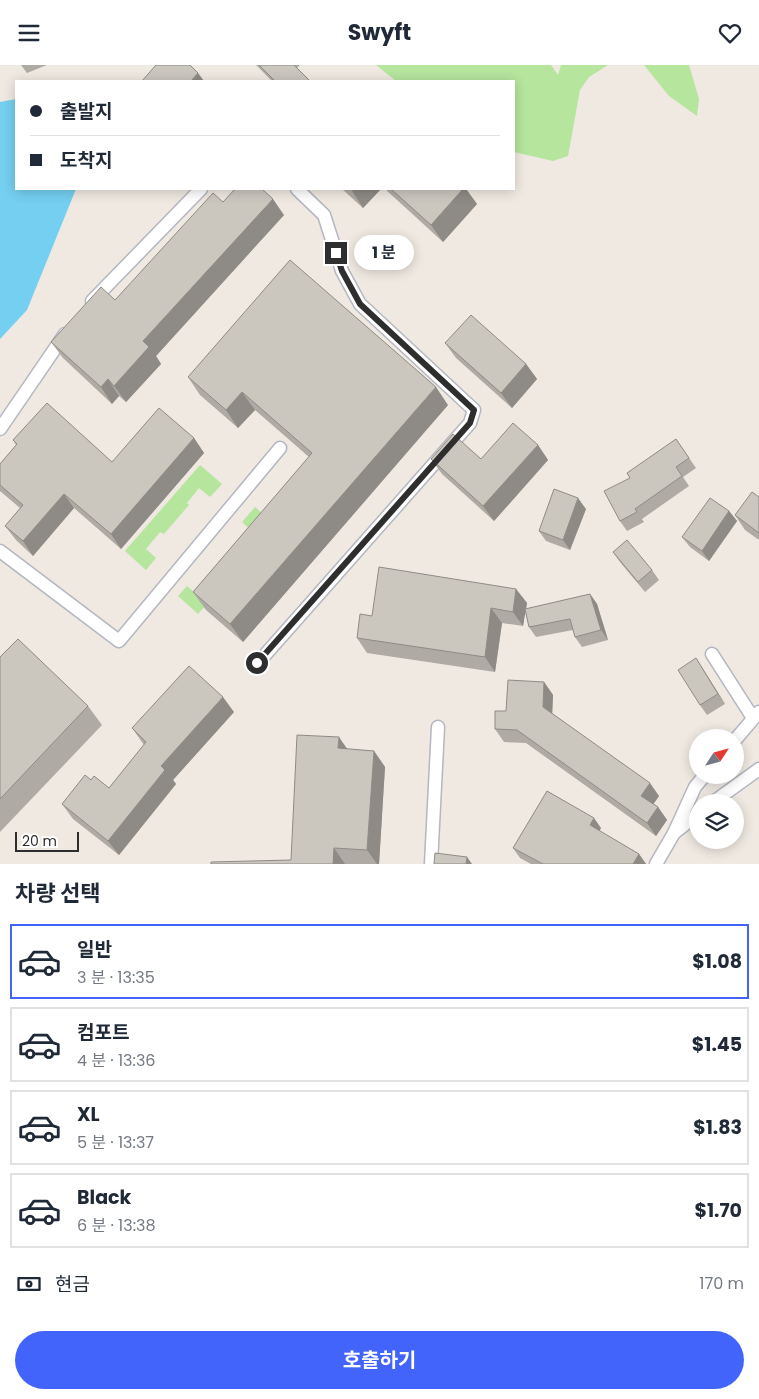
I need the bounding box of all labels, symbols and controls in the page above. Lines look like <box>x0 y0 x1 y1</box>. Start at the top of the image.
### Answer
text: Swyft <box>348 17 411 48</box>
icon: menu <box>15 19 43 47</box>
icon: heart <box>716 19 744 47</box>
text: 출발지 <box>60 98 112 125</box>
text: 도착지 <box>60 147 112 174</box>
callout: 1 분 <box>354 235 414 271</box>
text: 1 분 <box>372 241 396 264</box>
route end <box>325 242 347 264</box>
route start <box>246 652 268 674</box>
north arrow <box>689 729 744 784</box>
map controls <box>689 729 744 849</box>
button: layers <box>689 794 744 849</box>
scale bar <box>15 829 79 852</box>
text: 20 m <box>22 831 57 851</box>
text: 차량 선택 <box>15 878 101 909</box>
text: 일반 <box>77 936 112 963</box>
icon: car <box>17 939 62 984</box>
text: $1.08 <box>692 948 742 975</box>
text: 3 분 · 13:35 <box>77 966 155 989</box>
text: 컴포트 <box>77 1019 129 1046</box>
icon: car <box>17 1022 62 1067</box>
text: $1.45 <box>692 1031 742 1058</box>
text: 4 분 · 13:36 <box>77 1049 156 1072</box>
text: XL <box>77 1101 100 1128</box>
icon: car <box>17 1105 62 1150</box>
text: $1.83 <box>693 1114 742 1141</box>
text: 5 분 · 13:37 <box>77 1131 154 1154</box>
text: Black <box>77 1184 131 1211</box>
icon: car <box>17 1188 62 1233</box>
text: $1.70 <box>694 1197 742 1224</box>
text: 6 분 · 13:38 <box>77 1214 156 1237</box>
icon: cash <box>15 1270 43 1298</box>
text: 현금 <box>55 1271 90 1298</box>
text: 170 m <box>699 1272 744 1295</box>
button: 호출하기 <box>15 1331 744 1389</box>

